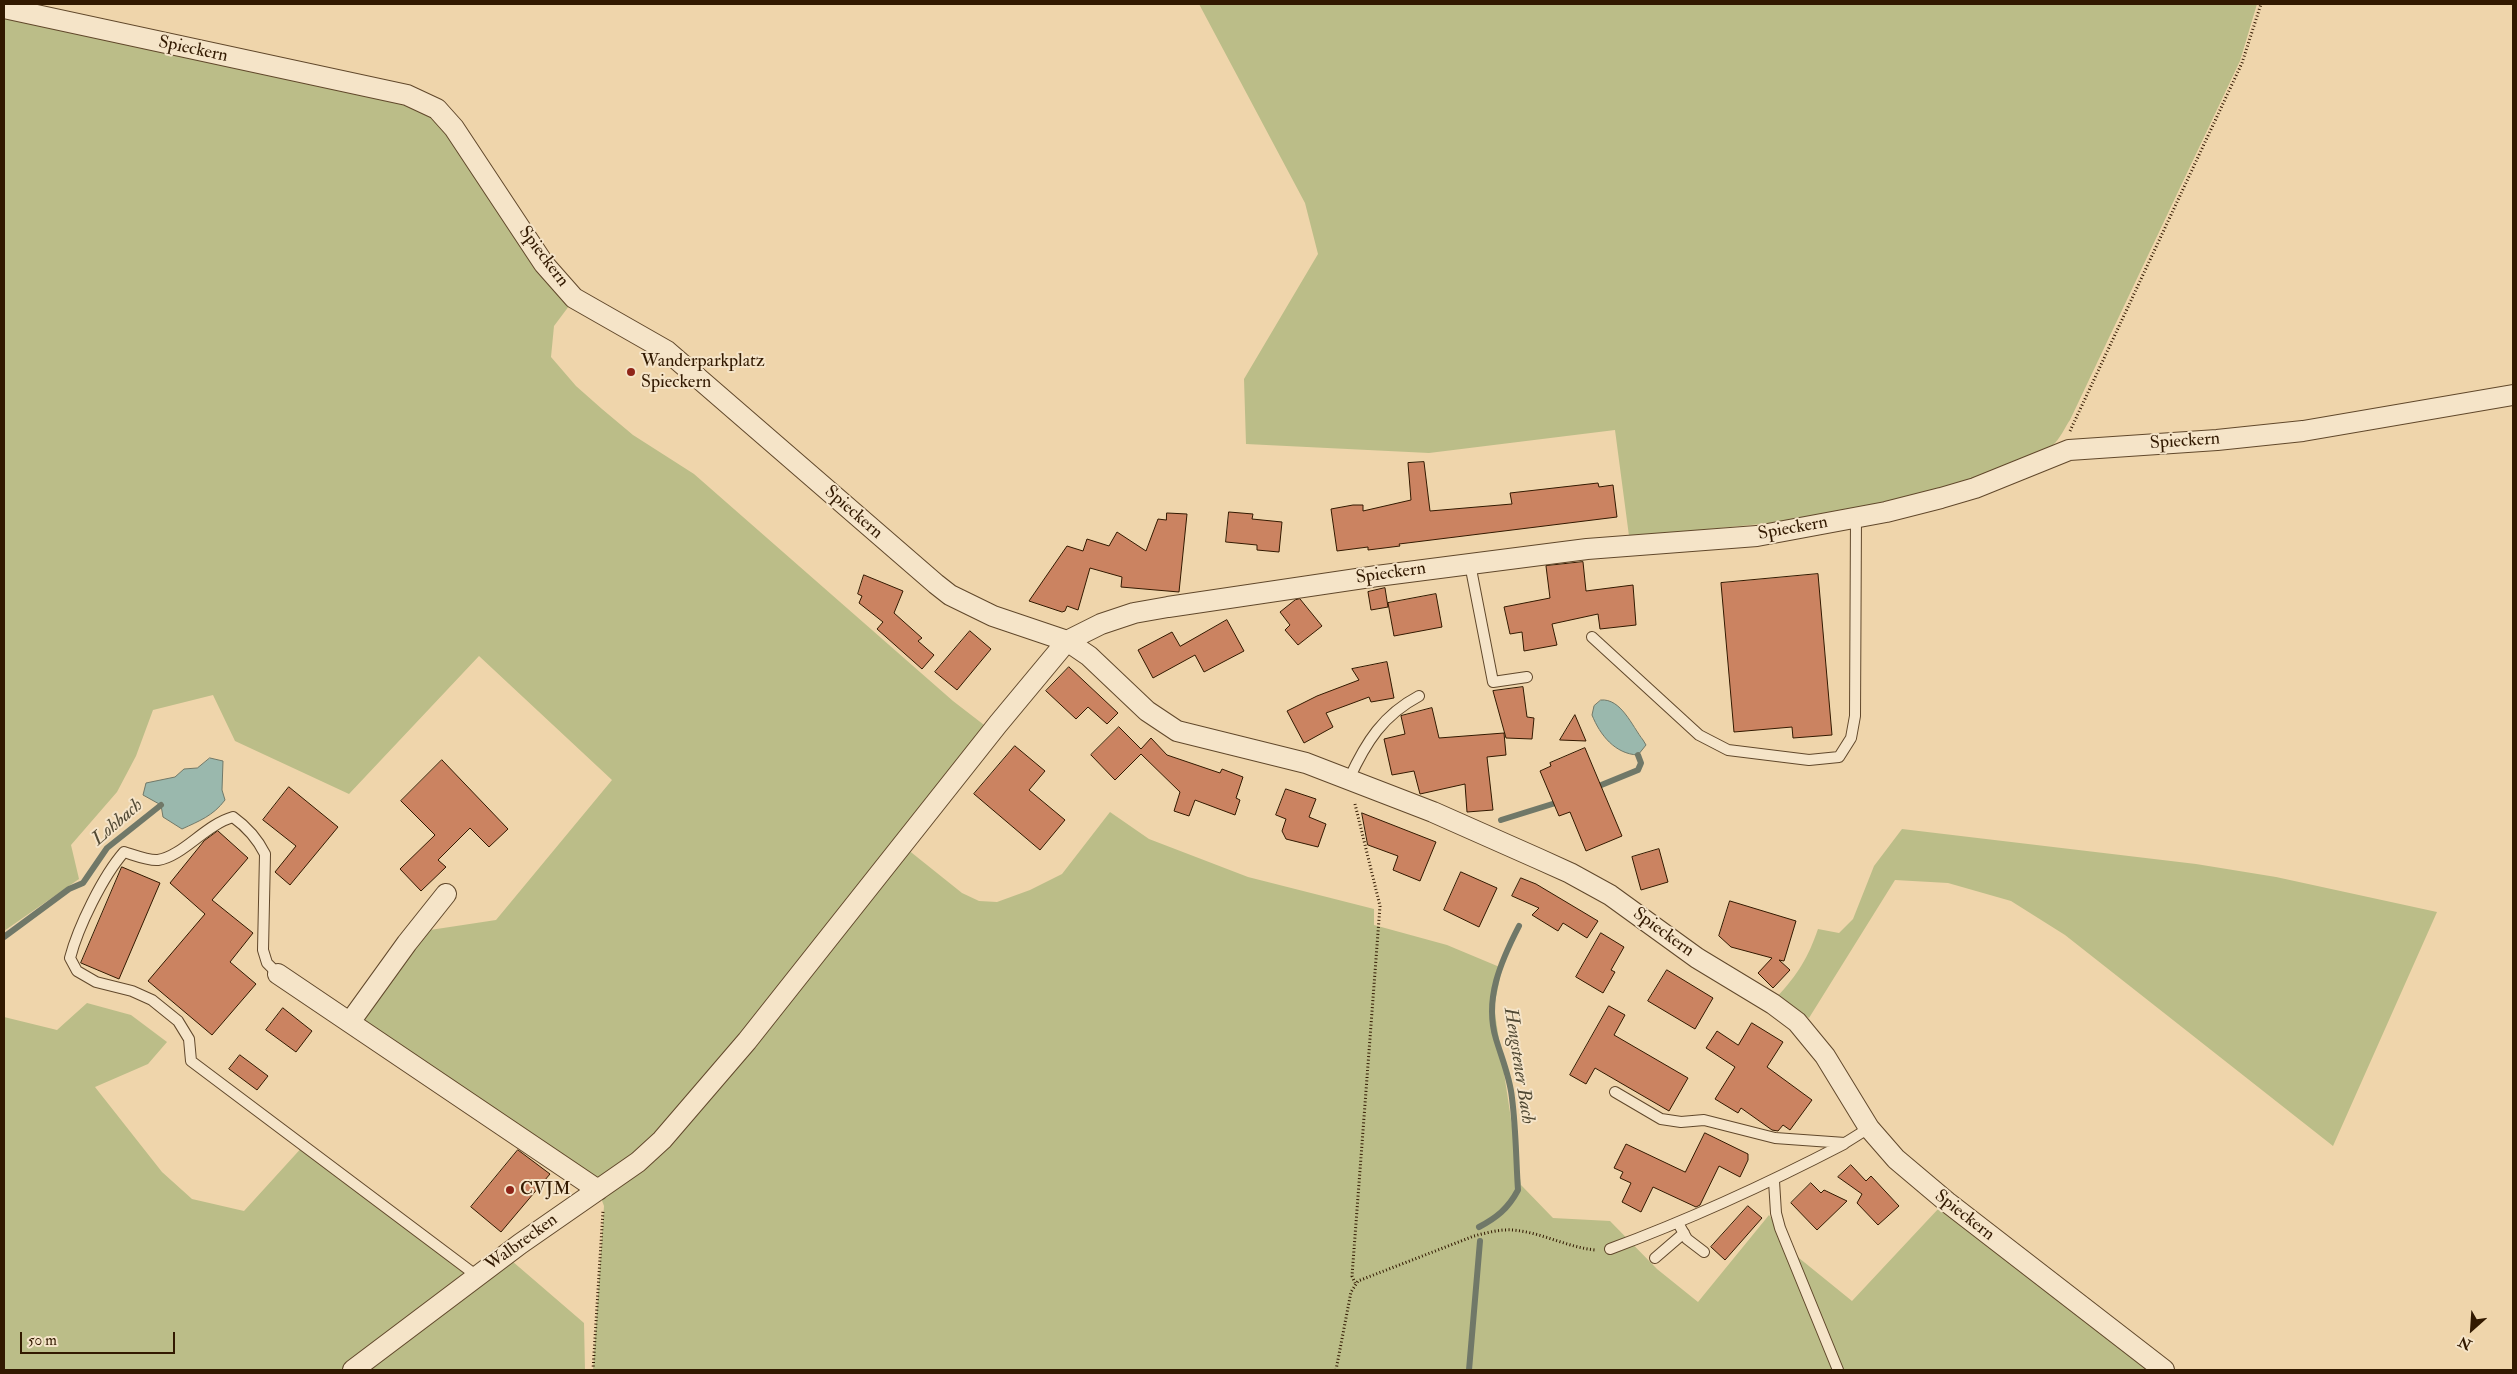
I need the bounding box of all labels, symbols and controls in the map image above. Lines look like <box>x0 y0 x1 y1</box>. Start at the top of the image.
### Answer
street label: Spieckern <box>156 32 230 68</box>
street label: Spieckern <box>513 222 573 292</box>
place label: Wanderparkplatz Spieckern <box>641 351 765 394</box>
marker: Wanderparkplatz Spieckern <box>625 366 637 378</box>
street label: Spieckern <box>2149 429 2221 455</box>
street label: Spieckern <box>819 482 887 544</box>
street label: Spieckern <box>1756 512 1830 546</box>
street label: Spieckern <box>1355 558 1427 590</box>
water label: Lohbach <box>88 795 148 851</box>
street label: Spieckern <box>1628 904 1698 962</box>
water label: Hengstener Bach <box>1498 1006 1538 1126</box>
place label: CVJM <box>520 1179 571 1201</box>
marker: CVJM <box>504 1184 516 1196</box>
street label: Spieckern <box>1930 1186 1998 1246</box>
street label: Walbrecken <box>482 1210 562 1276</box>
north arrow <box>2447 1304 2497 1354</box>
scale bar <box>22 1322 178 1354</box>
text: 50 m <box>28 1331 57 1350</box>
text: N <box>2456 1333 2475 1353</box>

